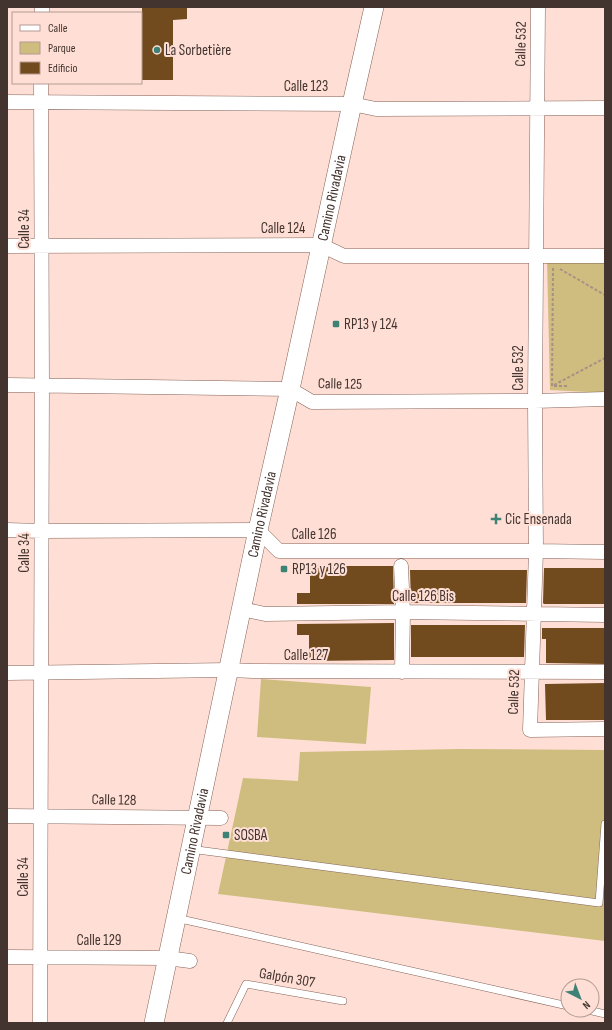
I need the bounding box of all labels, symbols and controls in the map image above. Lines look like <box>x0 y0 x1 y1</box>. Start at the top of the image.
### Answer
legend <box>12 12 142 84</box>
text: Calle <box>48 21 68 36</box>
street label: Calle 532 <box>511 21 531 67</box>
text: Parque <box>48 41 76 56</box>
place label: La Sorbetière <box>165 41 231 60</box>
marker: La Sorbetière <box>152 45 162 55</box>
text: Edificio <box>48 61 77 76</box>
street label: Calle 123 <box>284 77 328 96</box>
street label: Camino Rivadavia <box>313 153 350 243</box>
street label: Calle 34 <box>15 209 34 249</box>
street label: Calle 124 <box>261 219 305 238</box>
place label: RP13 y 124 <box>344 315 398 334</box>
marker: RP13 y 124 <box>331 319 341 329</box>
street label: Calle 532 <box>509 345 528 391</box>
street label: Calle 125 <box>318 374 362 394</box>
street label: Camino Rivadavia <box>243 469 281 559</box>
place label: Cic Ensenada <box>505 510 572 529</box>
marker: Cic Ensenada <box>490 513 502 525</box>
street label: Calle 126 <box>292 525 336 544</box>
street label: Calle 34 <box>15 533 34 573</box>
place label: RP13 y 126 <box>292 560 346 579</box>
marker: RP13 y 126 <box>279 564 289 574</box>
street label: Calle 126 Bis <box>392 587 454 606</box>
street label: Calle 127 <box>284 646 328 665</box>
street label: Calle 532 <box>504 669 524 715</box>
street label: Camino Rivadavia <box>176 786 213 876</box>
street label: Calle 128 <box>91 790 137 810</box>
place label: SOSBA <box>234 826 268 845</box>
marker: SOSBA <box>221 830 231 840</box>
street label: Calle 34 <box>14 857 33 897</box>
street label: Calle 129 <box>76 931 122 950</box>
street label: Galpón 307 <box>258 964 316 992</box>
north arrow <box>560 978 600 1018</box>
text: N <box>580 998 593 1012</box>

